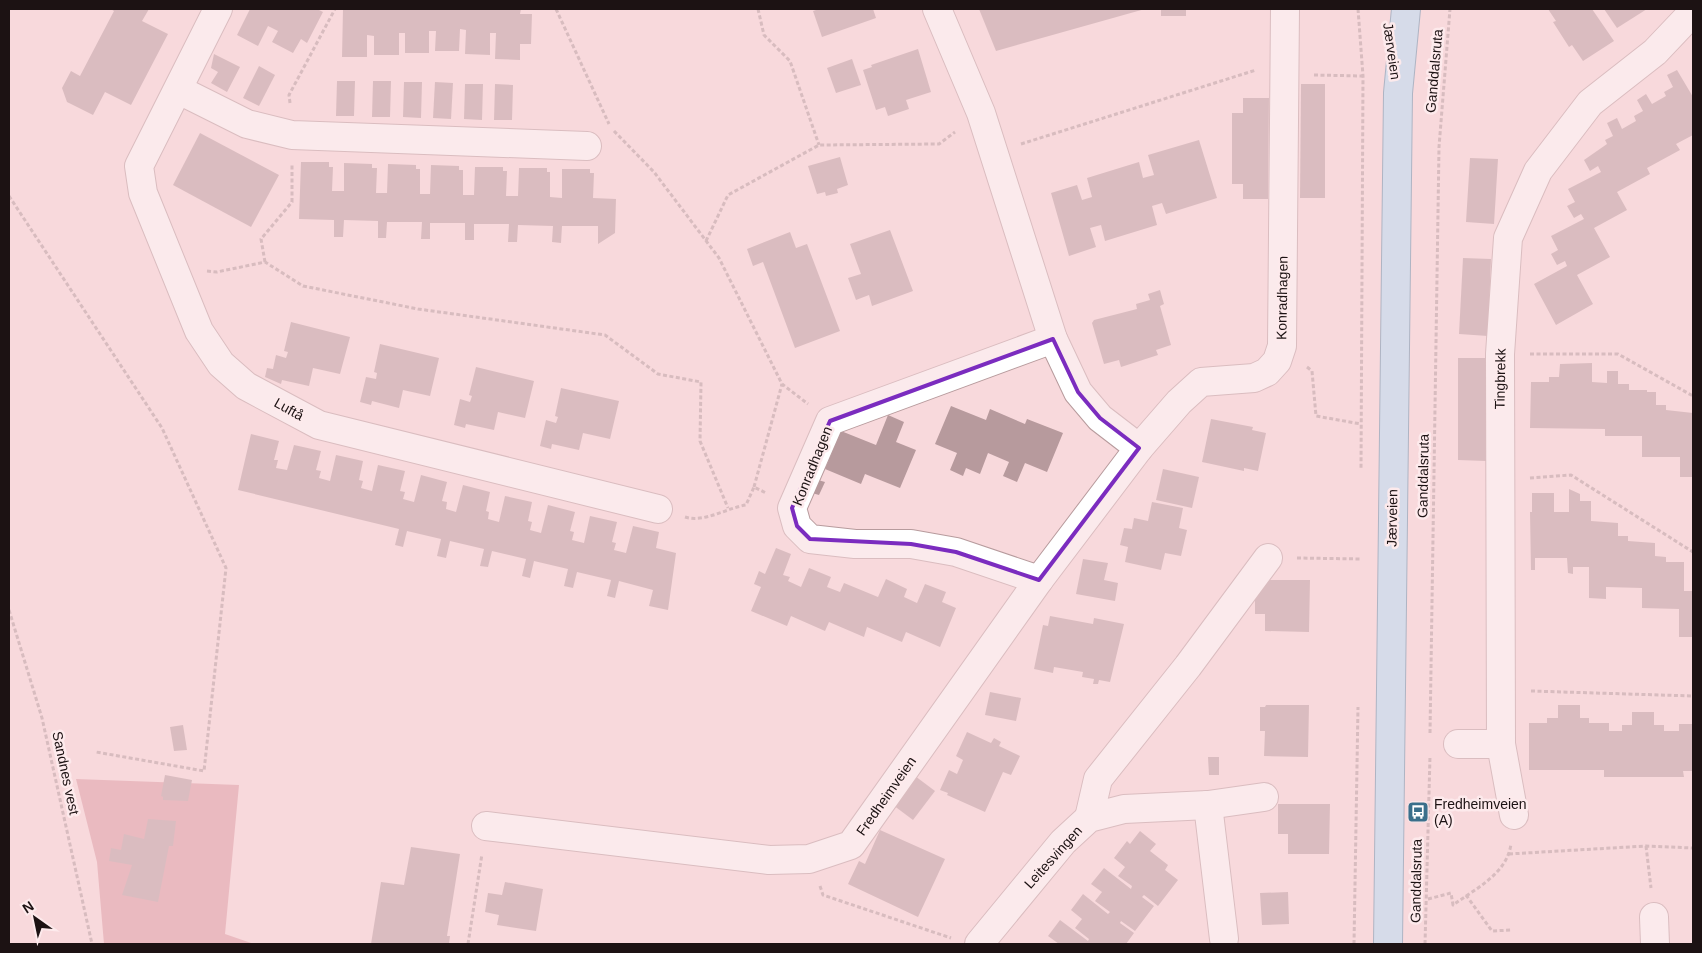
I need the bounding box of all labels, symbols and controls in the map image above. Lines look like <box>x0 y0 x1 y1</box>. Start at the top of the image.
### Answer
street label: Jærveien <box>1380 21 1404 81</box>
street label: Ganddalsruta <box>1422 28 1446 114</box>
street label: Konradhagen <box>1273 256 1291 340</box>
street label: Tingbrekk <box>1491 347 1509 410</box>
street label: Luftå <box>272 394 307 424</box>
street label: Konradhagen <box>789 424 835 508</box>
street label: Ganddalsruta <box>1414 434 1432 518</box>
street label: Jærveien <box>1383 489 1401 547</box>
street label: Sandnes vest <box>49 730 83 816</box>
street label: Fredheimveien <box>853 753 919 839</box>
place label: Fredheimveien (A) <box>1434 796 1527 828</box>
bus stop icon: Fredheimveien (A) <box>1406 800 1430 824</box>
street label: Leitesvingen <box>1021 822 1085 892</box>
street label: Ganddalsruta <box>1407 839 1425 923</box>
north arrow <box>10 893 60 943</box>
text: N <box>19 898 37 917</box>

